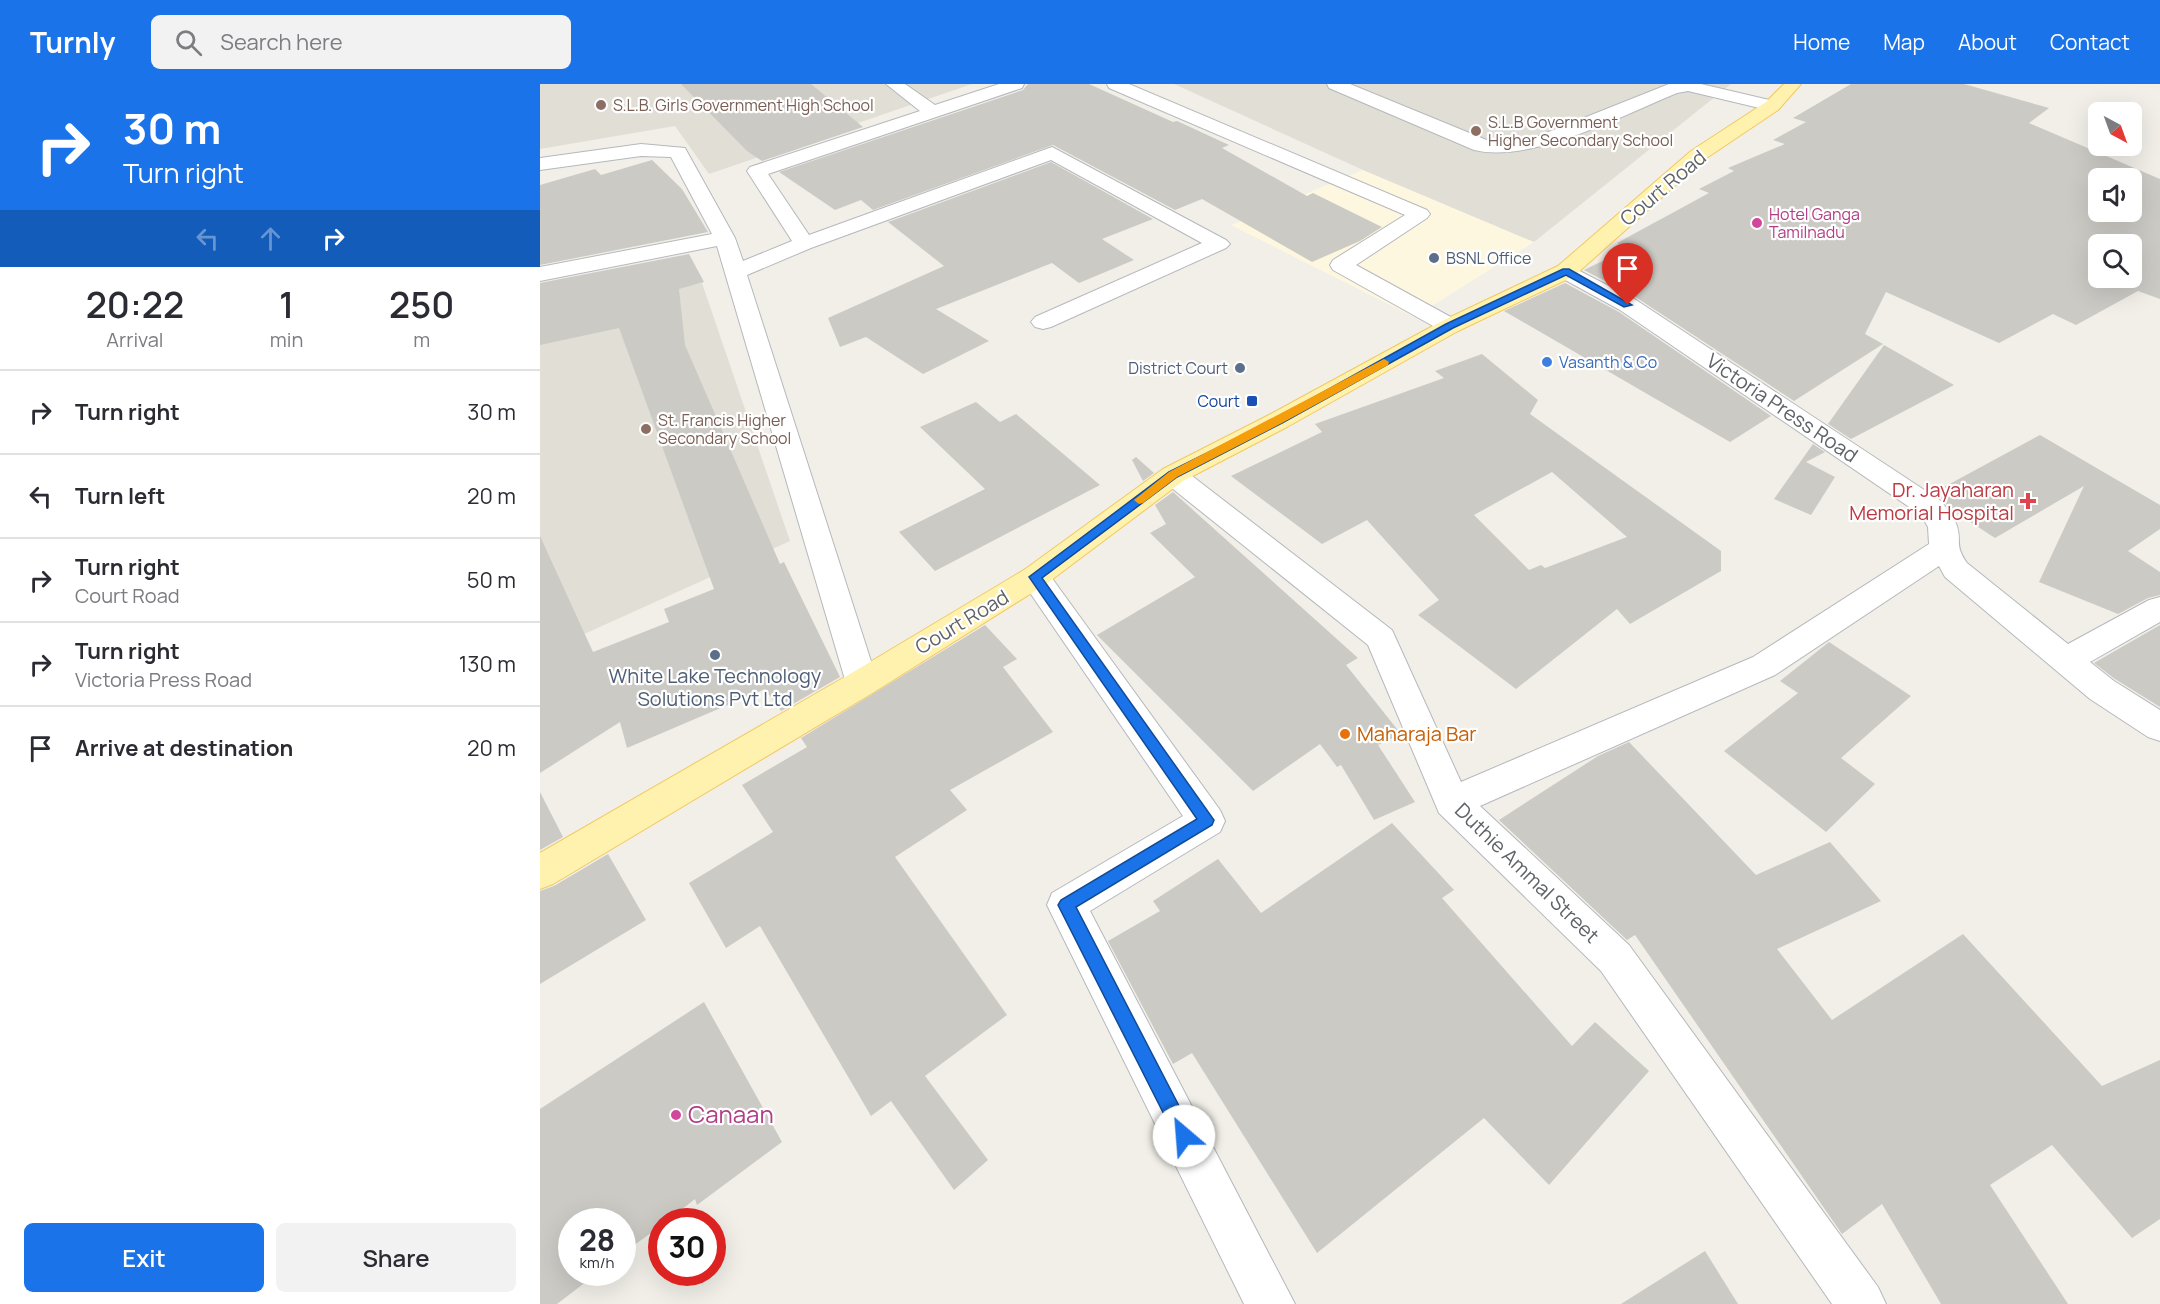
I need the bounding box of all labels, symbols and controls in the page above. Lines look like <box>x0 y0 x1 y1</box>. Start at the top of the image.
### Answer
search box <box>151 15 571 69</box>
text: Turnly <box>30 23 115 61</box>
icon: search <box>172 26 205 59</box>
text: Search here <box>220 27 343 57</box>
text: Home <box>1793 28 1850 56</box>
text: Map <box>1883 28 1925 56</box>
text: About <box>1958 28 2017 56</box>
text: Contact <box>2050 28 2130 56</box>
place label: S.L.B. Girls Government High School <box>613 94 874 116</box>
marker: S.L.B. Girls Government High School <box>594 98 608 112</box>
text: 30 m <box>123 99 221 157</box>
north arrow <box>2088 102 2142 156</box>
map controls <box>2088 102 2142 288</box>
icon: right <box>24 108 102 186</box>
place label: S.L.B Government Higher Secondary School <box>1488 111 1673 151</box>
marker: S.L.B Government Higher Secondary School <box>1469 124 1483 138</box>
street label: Court Road <box>1614 144 1711 232</box>
text: Turn right <box>123 154 244 191</box>
button: sound <box>2088 168 2142 222</box>
place label: Hotel Ganga Tamilnadu <box>1769 203 1860 243</box>
marker: Hotel Ganga Tamilnadu <box>1750 216 1764 230</box>
icon: left <box>191 222 224 255</box>
icon: ahead <box>254 222 287 255</box>
icon: right <box>317 222 350 255</box>
button: search <box>2088 234 2142 288</box>
pin <box>1602 243 1653 305</box>
place label: BSNL Office <box>1446 247 1531 269</box>
marker: BSNL Office <box>1427 251 1441 265</box>
icon: arrive <box>1611 252 1644 285</box>
text: 20:22 <box>86 280 184 329</box>
text: 1 <box>279 280 294 329</box>
text: 250 <box>389 280 454 329</box>
text: Arrival <box>106 326 163 353</box>
text: min <box>270 326 303 353</box>
text: m <box>413 326 430 353</box>
street label: Victoria Press Road <box>1701 347 1863 468</box>
place label: Vasanth & Co <box>1559 351 1657 373</box>
marker: Vasanth & Co <box>1540 355 1554 369</box>
place label: District Court <box>1128 357 1228 379</box>
marker: District Court <box>1233 361 1247 375</box>
place label: Court <box>1197 390 1240 412</box>
marker: Court <box>1245 394 1259 408</box>
icon: right <box>24 396 57 429</box>
text: Turn right <box>75 397 180 427</box>
text: 30 m <box>467 397 516 427</box>
place label: St. Francis Higher Secondary School <box>658 409 791 449</box>
marker: St. Francis Higher Secondary School <box>639 422 653 436</box>
place label: Dr. Jayaharan Memorial Hospital <box>1849 476 2014 526</box>
icon: left <box>24 480 57 513</box>
text: Turn left <box>75 481 165 511</box>
text: 20 m <box>467 481 516 511</box>
marker: Dr. Jayaharan Memorial Hospital <box>2019 492 2037 510</box>
text: Turn right <box>75 552 180 582</box>
icon: right <box>24 564 57 597</box>
text: 50 m <box>467 565 516 595</box>
text: Court Road <box>75 582 180 609</box>
street label: Court Road <box>910 583 1014 660</box>
text: Turn right <box>75 636 180 666</box>
icon: right <box>24 648 57 681</box>
marker: White Lake Technology Solutions Pvt Ltd <box>708 648 722 662</box>
text: 130 m <box>459 649 516 679</box>
place label: White Lake Technology Solutions Pvt Ltd <box>609 662 822 712</box>
text: Victoria Press Road <box>75 666 252 693</box>
place label: Maharaja Bar <box>1357 720 1477 747</box>
marker: Maharaja Bar <box>1338 727 1352 741</box>
icon: arrive <box>24 732 57 765</box>
text: Arrive at destination <box>75 733 293 763</box>
text: 20 m <box>467 733 516 763</box>
street label: Duthie Ammal Street <box>1449 797 1605 949</box>
place label: Canaan <box>688 1097 774 1130</box>
position arrow <box>1152 1104 1216 1168</box>
marker: Canaan <box>669 1108 683 1122</box>
speed limit sign: 30 <box>648 1208 726 1286</box>
text: 28 <box>579 1219 615 1260</box>
button: Exit <box>24 1223 264 1292</box>
button: Share <box>276 1223 516 1292</box>
text: km/h <box>580 1252 614 1273</box>

